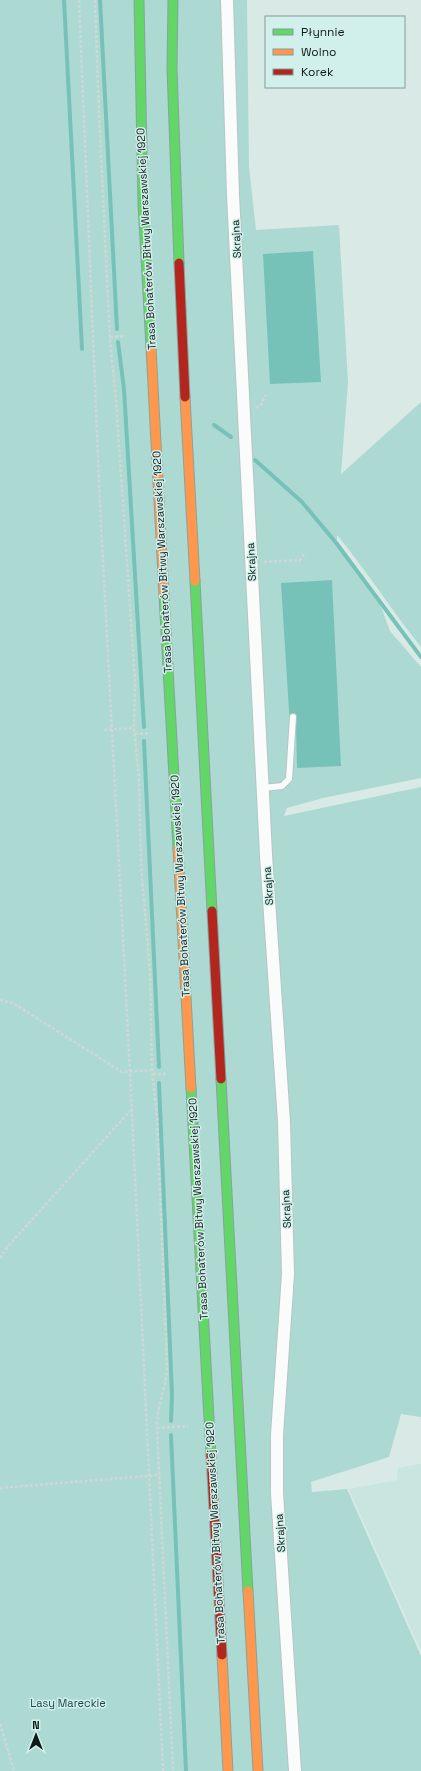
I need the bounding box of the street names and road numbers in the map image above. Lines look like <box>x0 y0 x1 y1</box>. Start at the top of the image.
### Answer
street label: Trasa Bohaterów Bitwy Warszawskiej 1920 <box>133 128 159 350</box>
street label: Skrajna <box>228 219 244 259</box>
street label: Trasa Bohaterów Bitwy Warszawskiej 1920 <box>149 451 175 673</box>
street label: Skrajna <box>243 542 259 582</box>
street label: Trasa Bohaterów Bitwy Warszawskiej 1920 <box>167 775 193 997</box>
street label: Skrajna <box>260 866 276 906</box>
street label: Trasa Bohaterów Bitwy Warszawskiej 1920 <box>185 1098 211 1320</box>
street label: Skrajna <box>278 1189 294 1229</box>
street label: Trasa Bohaterów Bitwy Warszawskiej 1920 <box>202 1422 228 1644</box>
street label: Skrajna <box>272 1513 288 1553</box>

